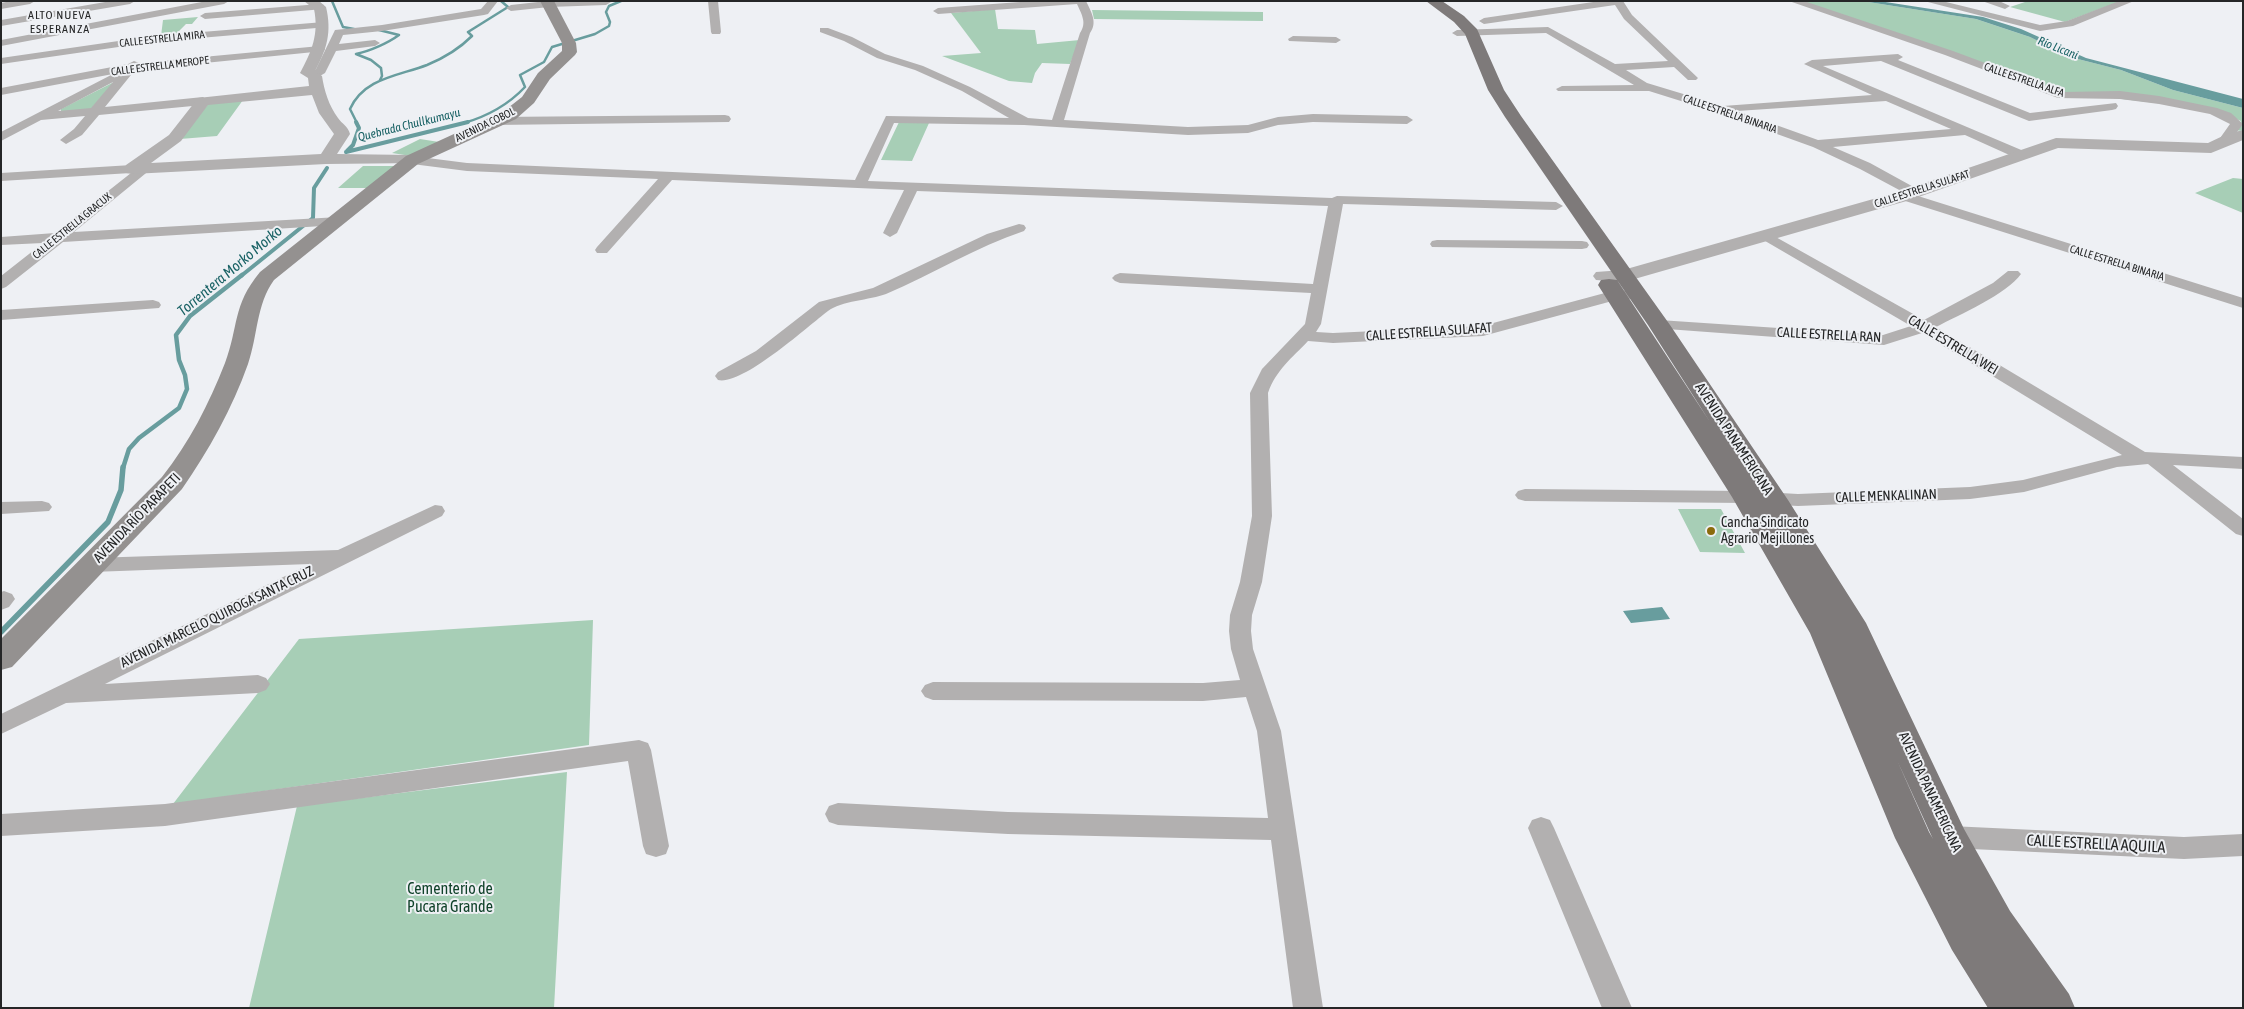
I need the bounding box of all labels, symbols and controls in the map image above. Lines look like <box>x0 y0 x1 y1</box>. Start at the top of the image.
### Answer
district label: ALTO NUEVA ESPERANZA <box>27 8 93 36</box>
street label: CALLE ESTRELLA MIRA <box>119 28 205 50</box>
water label: Río Licani <box>2036 33 2080 63</box>
street label: CALLE ESTRELLA MEROPE <box>110 53 210 79</box>
street label: CALLE ESTRELLA ALFA <box>1982 60 2066 100</box>
street label: CALLE ESTRELLA BINARIA <box>1681 92 1779 136</box>
water label: Quebrada Chullkumayu <box>356 105 462 145</box>
street label: AVENIDA COBOL <box>453 105 517 145</box>
street label: CALLE ESTRELLA SULAFAT <box>1873 167 1971 211</box>
street label: CALLE ESTRELLA GRACUX <box>30 190 114 262</box>
water label: Torrentera Morko Morko <box>174 222 286 320</box>
street label: CALLE ESTRELLA BINARIA <box>2068 242 2166 284</box>
street label: CALLE ESTRELLA WEI <box>1905 311 2001 379</box>
street label: CALLE ESTRELLA SULAFAT <box>1365 319 1493 345</box>
street label: CALLE ESTRELLA RAN <box>1776 324 1882 346</box>
street label: AVENIDA PANAMERICANA <box>1691 380 1777 498</box>
street label: AVENIDA RÍO PARAPETI <box>90 470 184 566</box>
street label: CALLE MENKALINAN <box>1835 486 1937 506</box>
place label: Cancha Sindicato Agrario Mejillones <box>1721 515 1814 548</box>
marker: Cancha Sindicato Agrario Mejillones <box>1705 525 1717 537</box>
street label: AVENIDA MARCELO QUIROGA SANTA CRUZ <box>118 563 316 671</box>
street label: AVENIDA PANAMERICANA <box>1895 729 1965 855</box>
street label: CALLE ESTRELLA AQUILA <box>2026 831 2166 857</box>
park label: Cementerio de Pucara Grande <box>407 879 493 917</box>

